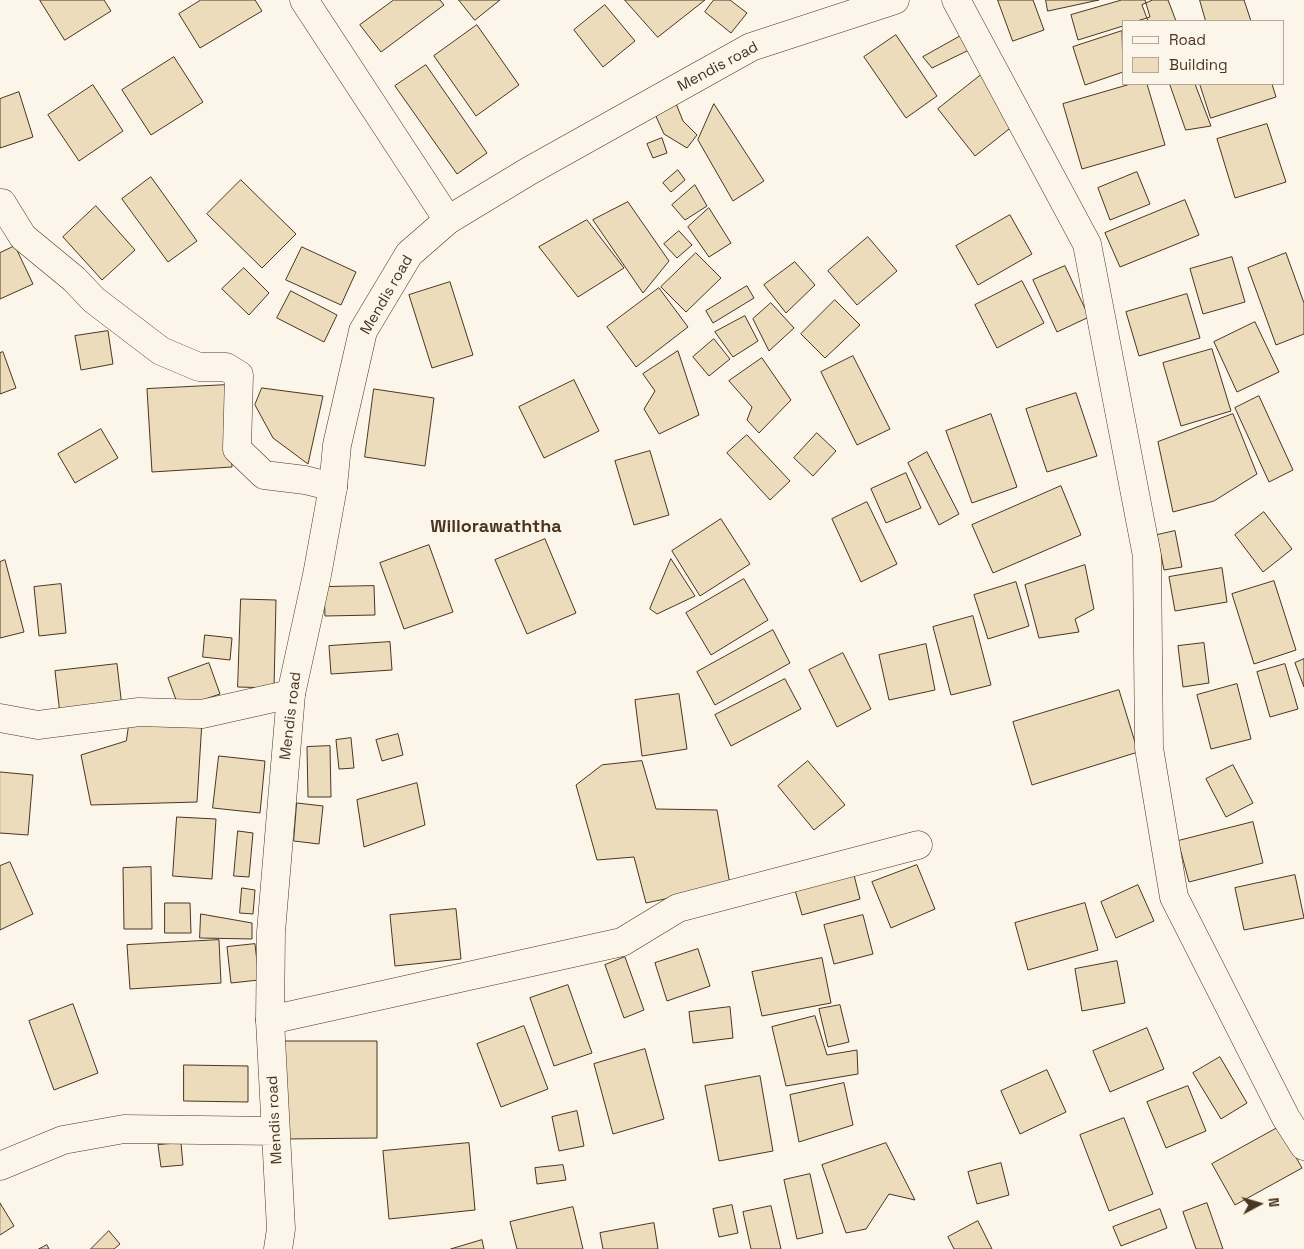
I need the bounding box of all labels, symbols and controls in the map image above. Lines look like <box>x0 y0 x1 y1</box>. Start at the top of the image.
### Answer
legend <box>1122 20 1284 85</box>
text: Road <box>1169 30 1206 49</box>
street label: Mendis road <box>675 38 761 96</box>
text: Building <box>1169 55 1228 74</box>
street label: Mendis road <box>357 252 417 338</box>
district label: Willorawaththa <box>430 516 562 538</box>
street label: Mendis road <box>277 671 305 761</box>
street label: Mendis road <box>264 1075 286 1165</box>
north arrow <box>1234 1179 1284 1229</box>
text: N <box>1264 1197 1283 1208</box>

